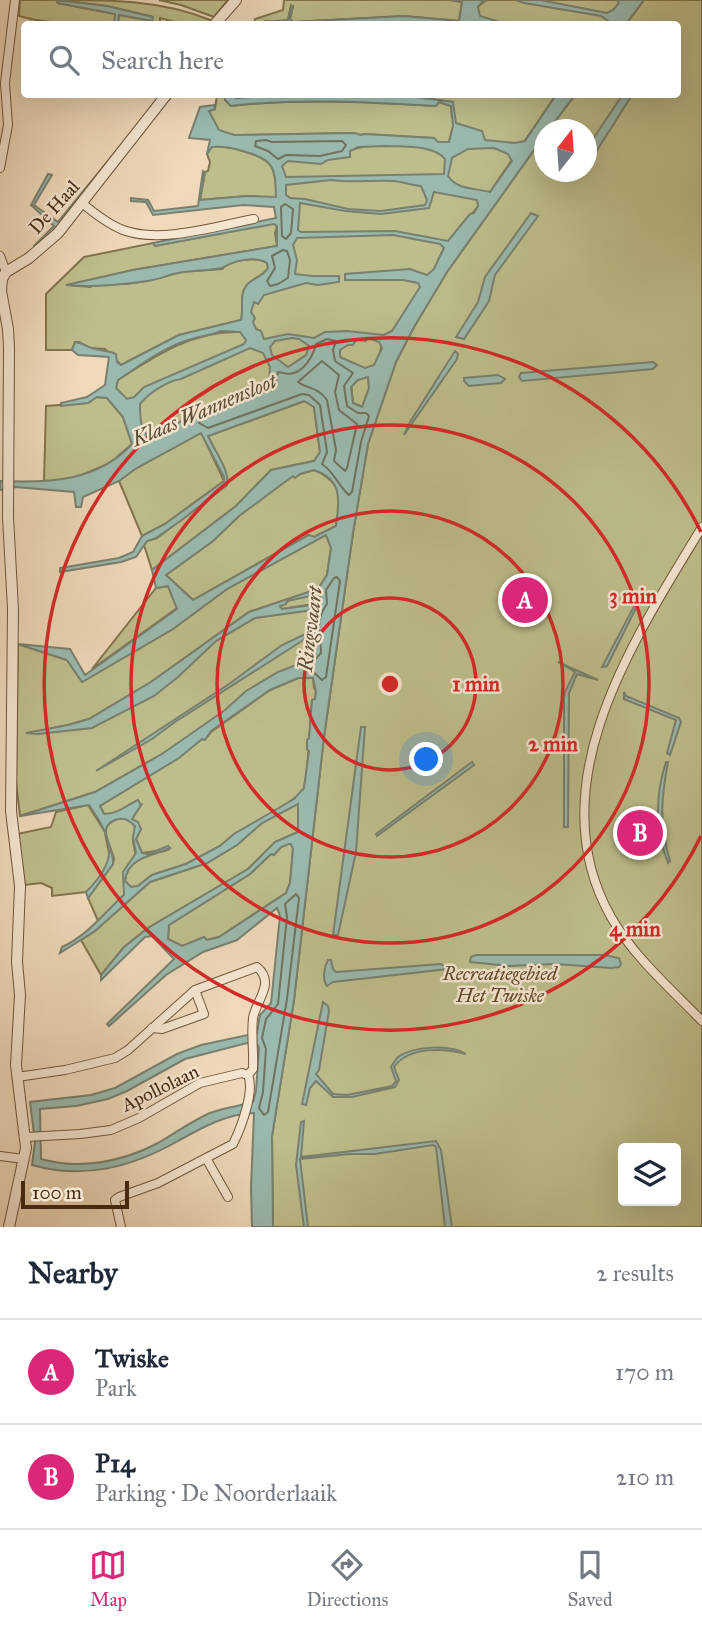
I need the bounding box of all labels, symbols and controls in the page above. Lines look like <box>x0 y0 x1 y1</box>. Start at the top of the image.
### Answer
search box <box>21 21 681 98</box>
icon: search <box>45 41 83 79</box>
text: Search here <box>101 44 224 76</box>
north arrow <box>534 119 597 182</box>
street label: De Haal <box>24 175 85 239</box>
water label: Klaas Wannensloot <box>127 367 282 453</box>
pin: A <box>502 574 548 626</box>
water label: Ringvaart <box>292 583 328 674</box>
text: 3 min <box>609 583 657 609</box>
text: 1 min <box>452 671 500 697</box>
centre of rings <box>378 672 402 696</box>
text: 2 min <box>528 731 578 757</box>
your location <box>409 742 443 776</box>
pin: B <box>617 807 663 859</box>
text: 4 min <box>609 916 661 942</box>
park label: Recreatiegebied Het Twiske <box>442 962 558 1007</box>
street label: Apollolaan <box>117 1059 202 1117</box>
map controls <box>618 1143 681 1206</box>
button: layers <box>618 1143 681 1206</box>
scale bar <box>21 1178 130 1210</box>
text: 100 m <box>32 1181 82 1204</box>
text: Nearby <box>28 1255 118 1291</box>
text: 2 results <box>596 1259 674 1287</box>
text: Twiske <box>95 1342 169 1374</box>
text: A <box>43 1358 59 1386</box>
text: 170 m <box>615 1358 674 1386</box>
text: Park <box>95 1374 137 1402</box>
text: P14 <box>95 1447 135 1479</box>
text: B <box>43 1463 59 1491</box>
text: 210 m <box>616 1463 674 1491</box>
text: Parking · De Noorderlaaik <box>95 1479 337 1507</box>
tab: Map <box>89 1546 127 1611</box>
tab: Directions <box>306 1546 388 1611</box>
tab: Saved <box>567 1546 613 1611</box>

